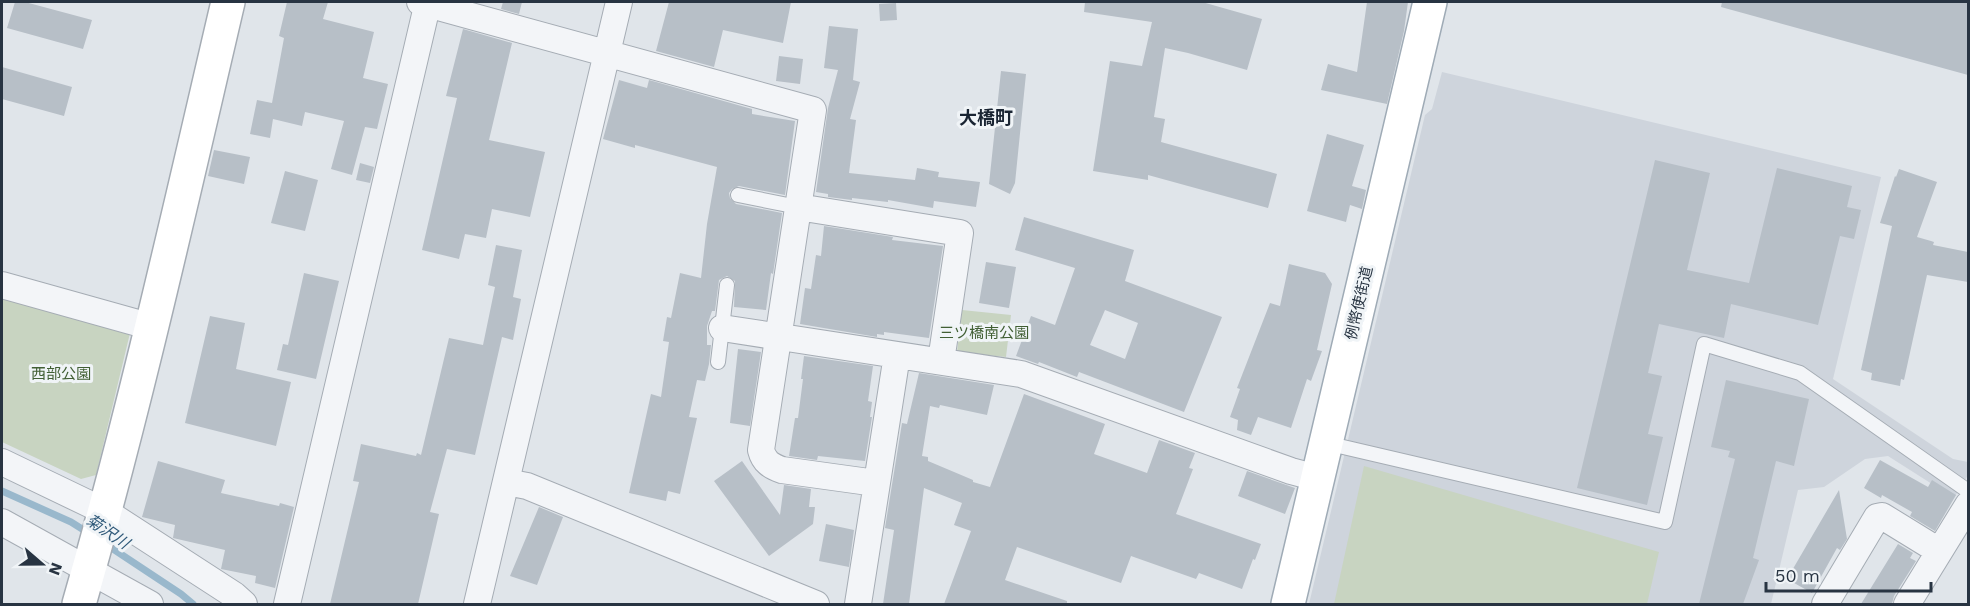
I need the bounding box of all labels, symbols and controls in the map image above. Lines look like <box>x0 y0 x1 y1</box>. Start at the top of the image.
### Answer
district label: 大橋町 <box>959 107 1013 128</box>
street label: 例幣使街道 <box>1342 264 1376 342</box>
park label: 三ツ橋南公園 <box>939 324 1029 342</box>
park label: 西部公園 <box>31 365 91 383</box>
water label: 菊沢川 <box>83 510 135 554</box>
north arrow <box>12 534 72 594</box>
scale bar <box>1766 555 1931 593</box>
text: N <box>45 560 67 578</box>
text: 50 m <box>1775 565 1820 586</box>

